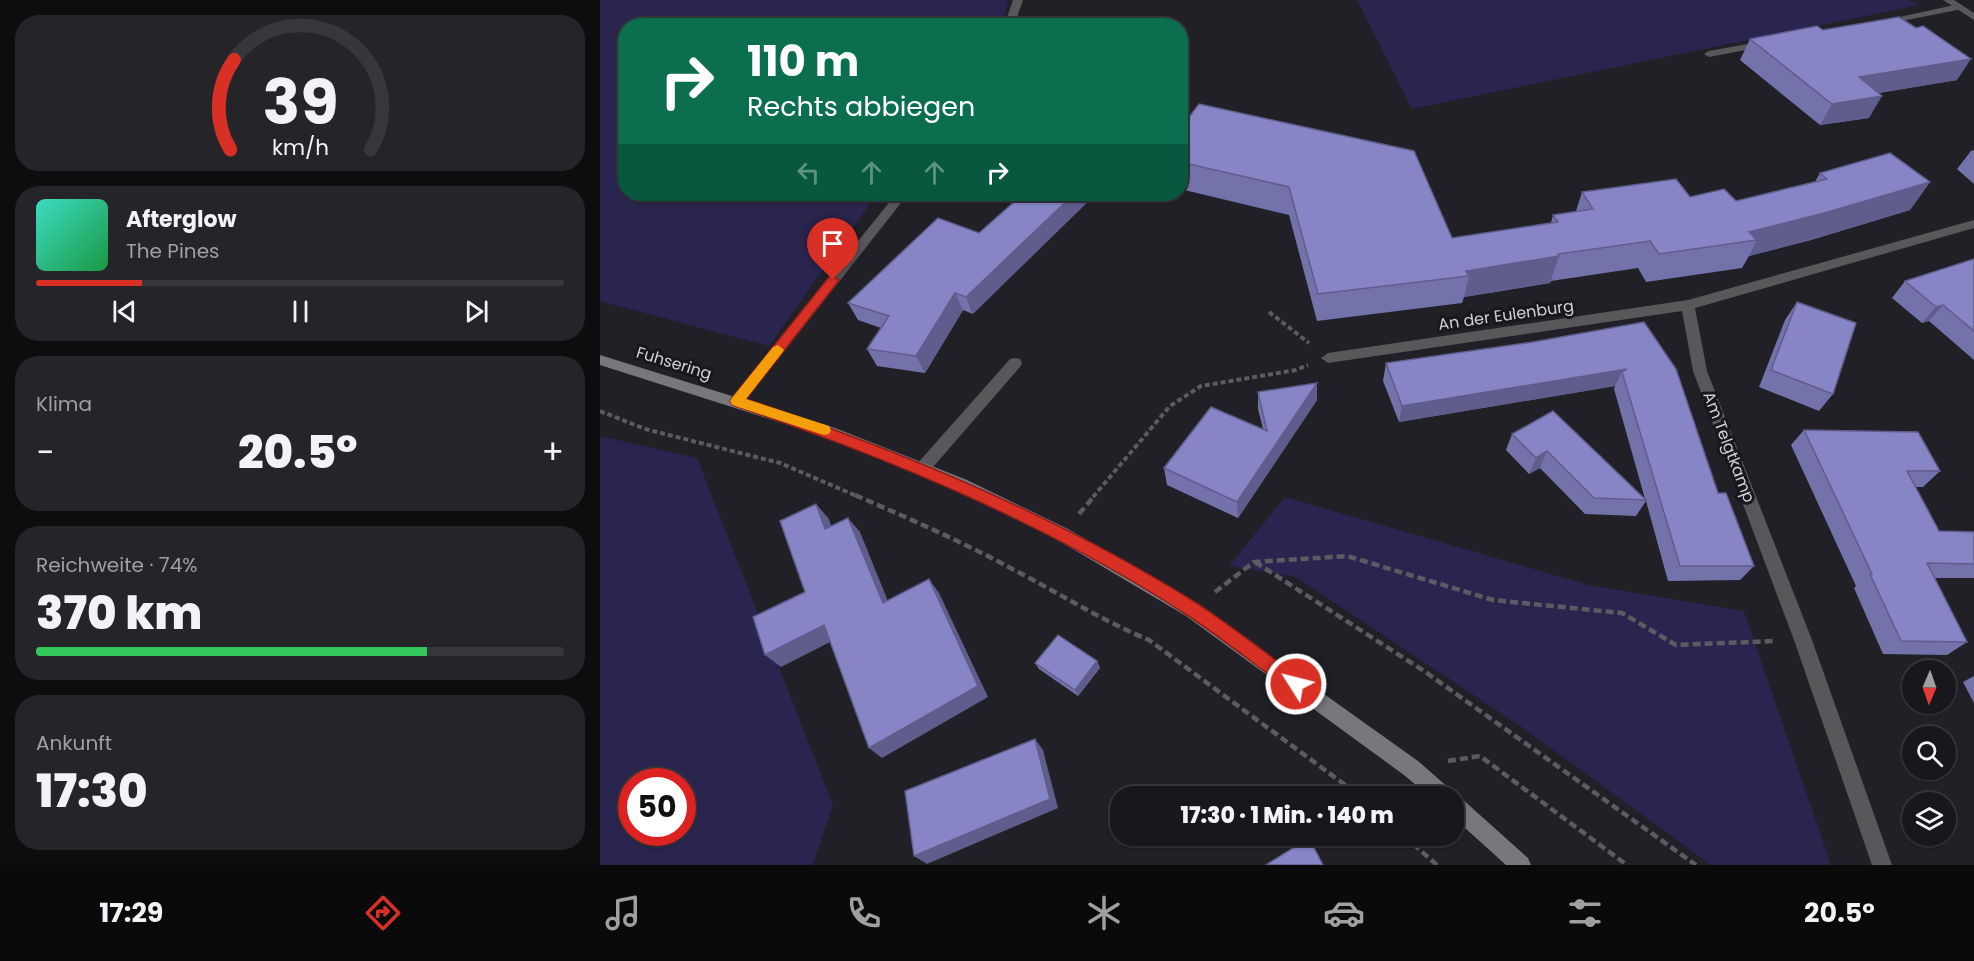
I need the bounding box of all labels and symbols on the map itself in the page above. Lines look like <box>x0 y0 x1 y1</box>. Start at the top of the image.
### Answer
pin <box>807 218 858 280</box>
street label: An der Eulenburg <box>1437 294 1575 336</box>
street label: Fuhsering <box>633 341 715 385</box>
street label: Am Telgtkamp <box>1697 388 1761 506</box>
position arrow <box>1264 652 1328 716</box>
north arrow <box>1902 660 1956 714</box>
speed limit sign: 50 <box>618 768 696 846</box>

